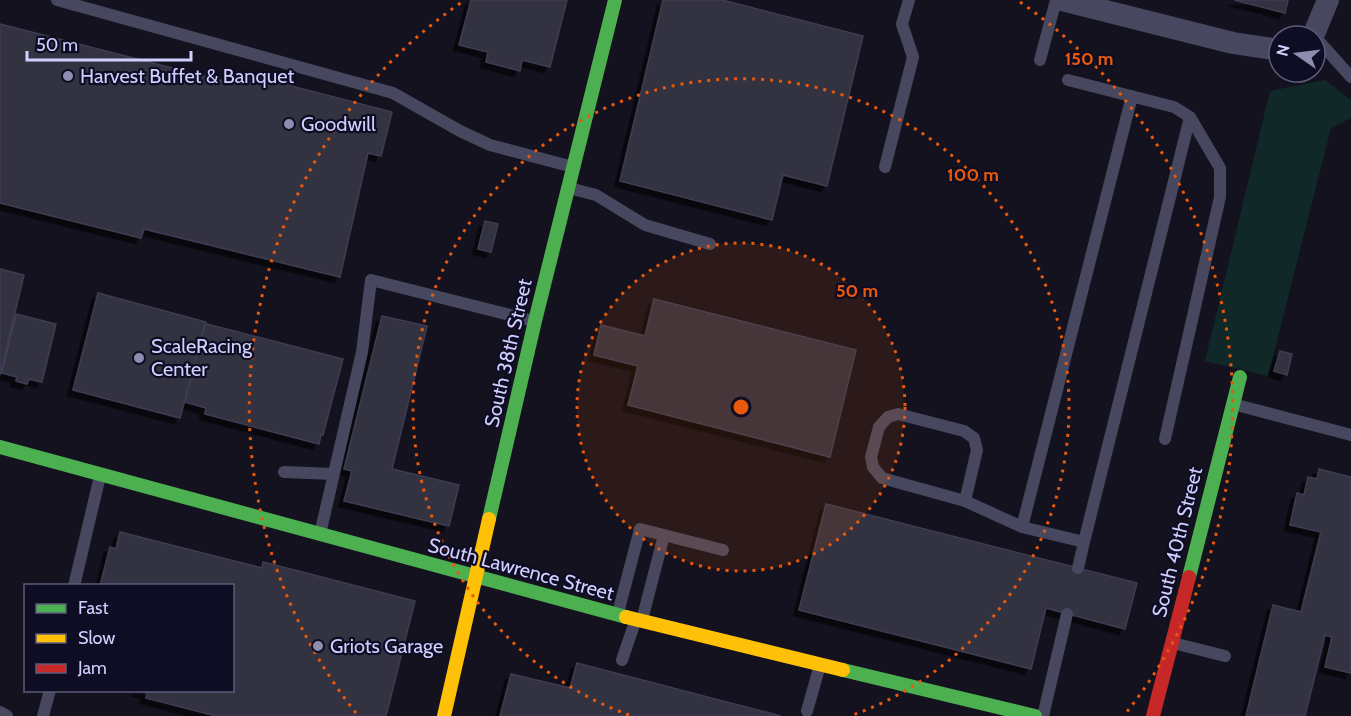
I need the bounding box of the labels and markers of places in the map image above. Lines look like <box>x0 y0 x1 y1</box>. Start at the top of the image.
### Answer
place label: Harvest Buffet & Banquet <box>80 64 294 88</box>
marker: Harvest Buffet & Banquet <box>61 69 75 83</box>
place label: Goodwill <box>301 112 376 136</box>
marker: Goodwill <box>282 117 296 131</box>
place label: ScaleRacing Center <box>151 334 253 381</box>
marker: ScaleRacing Center <box>132 351 146 365</box>
centre of rings <box>731 397 751 417</box>
place label: Griots Garage <box>330 634 443 658</box>
marker: Griots Garage <box>311 639 325 653</box>

